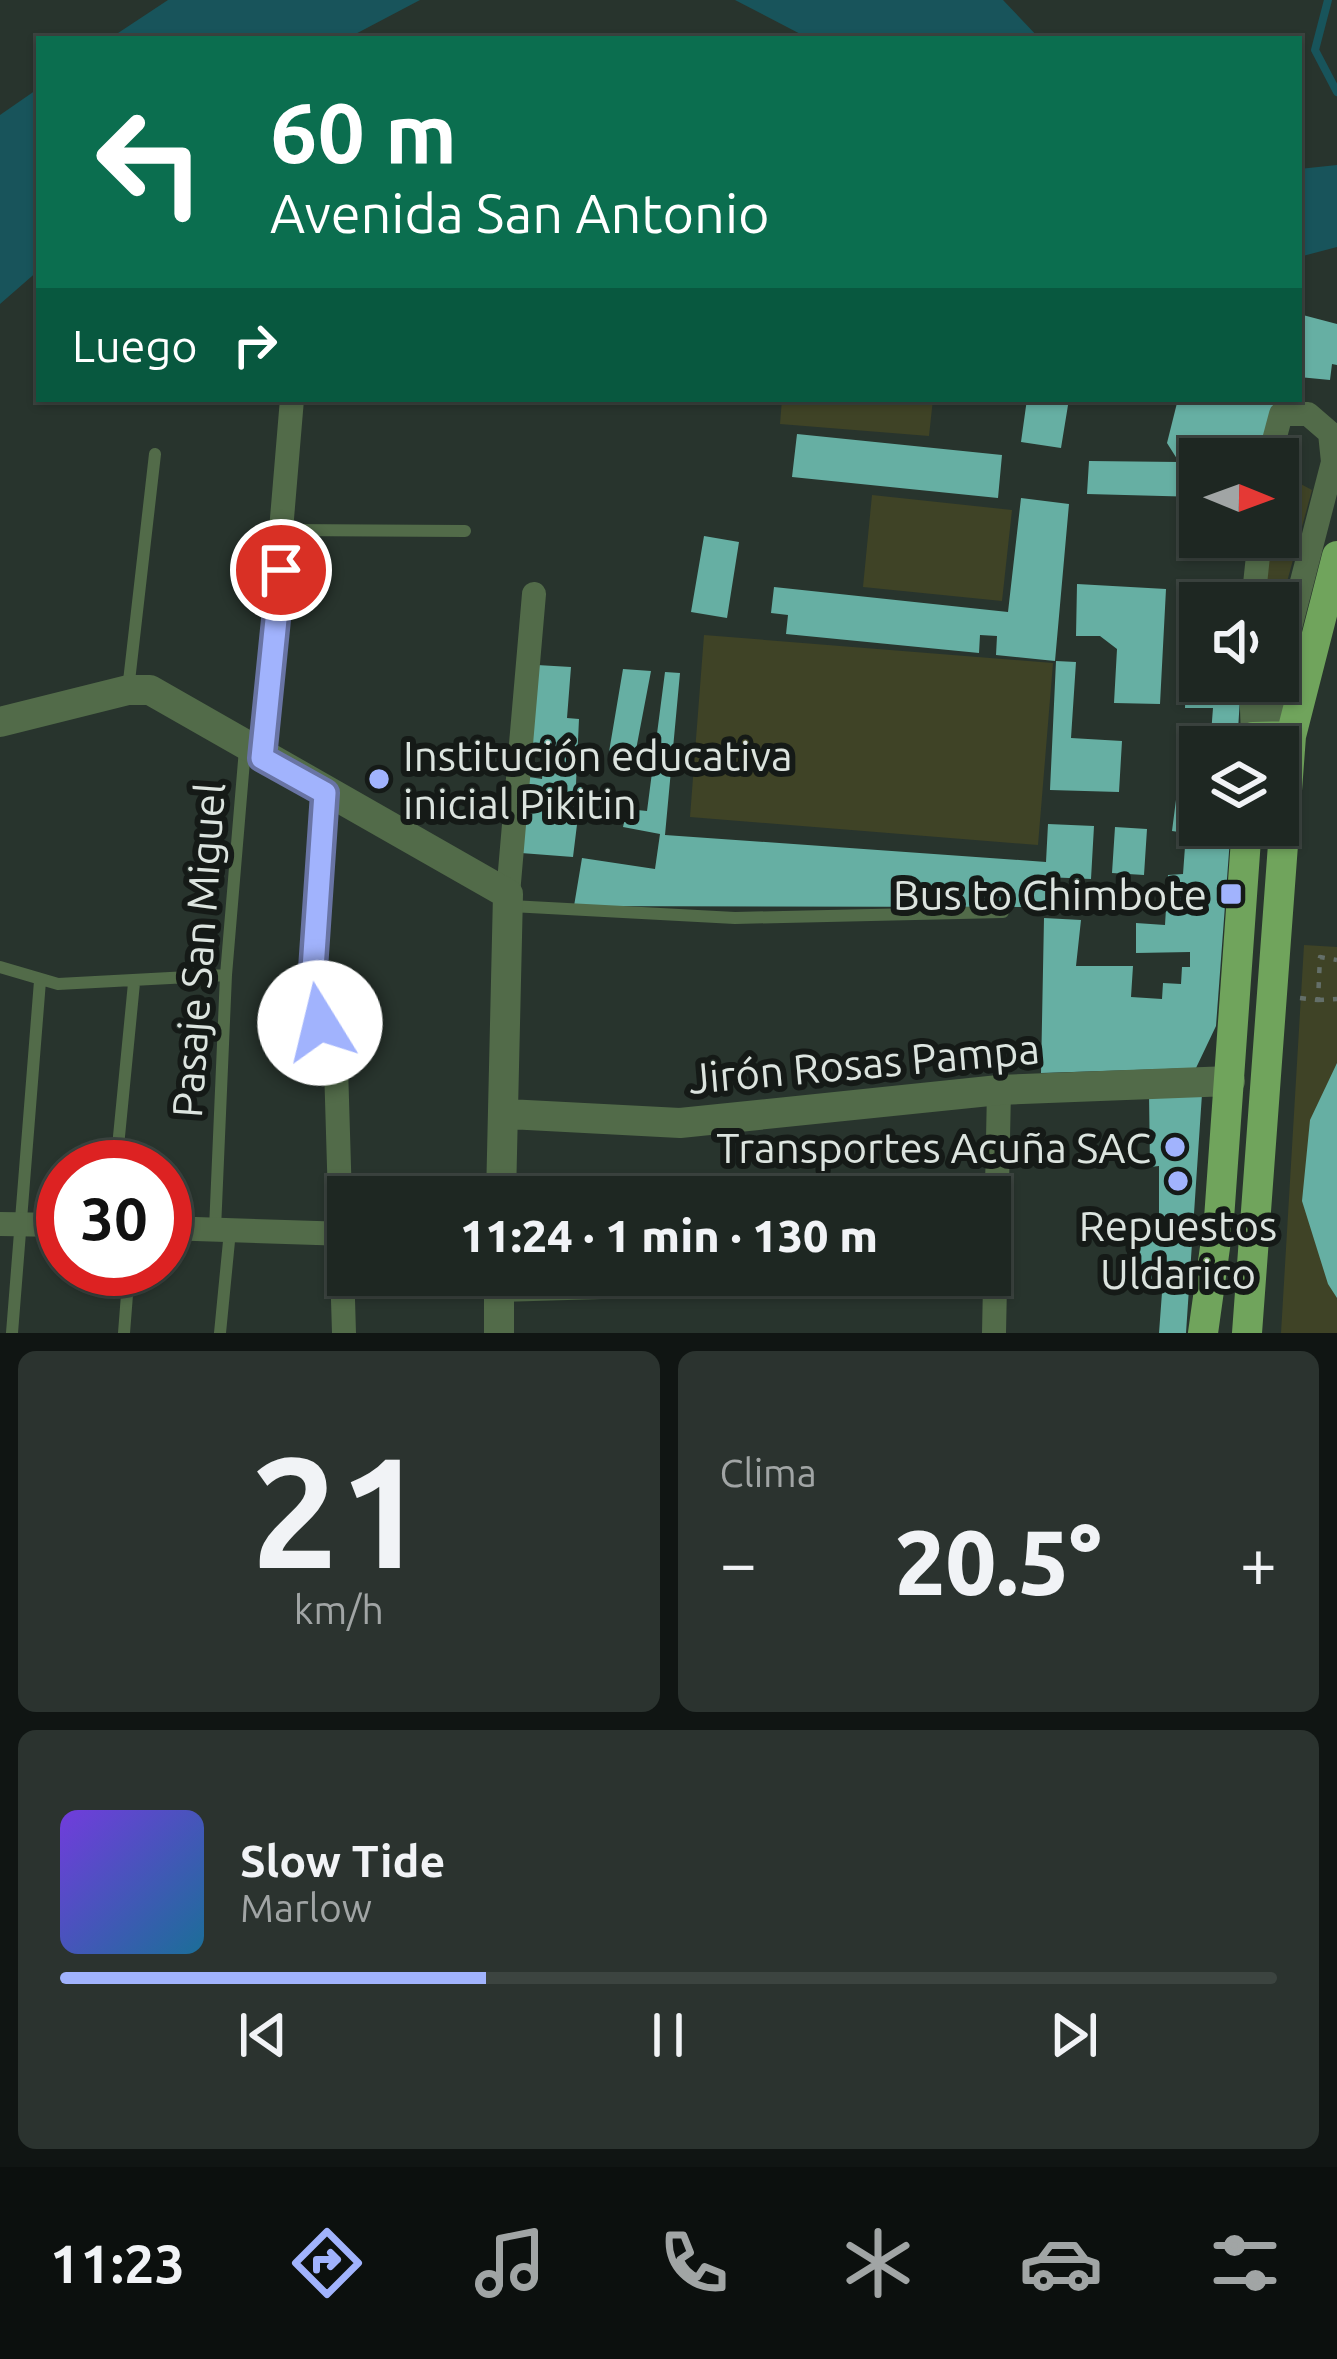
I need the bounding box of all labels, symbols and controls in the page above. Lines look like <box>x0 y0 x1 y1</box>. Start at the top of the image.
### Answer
icon: left <box>72 84 228 240</box>
text: 60 m <box>270 85 457 179</box>
text: Avenida San Antonio <box>270 183 770 243</box>
icon: right <box>222 312 288 378</box>
text: Luego <box>72 320 198 371</box>
north arrow <box>1179 438 1299 558</box>
map controls <box>1179 438 1299 846</box>
pin <box>230 519 332 621</box>
icon: arrive <box>248 537 314 603</box>
button: sound <box>1179 582 1299 702</box>
button: layers <box>1179 726 1299 846</box>
place label: Institución educativa inicial Pikitin <box>403 732 792 827</box>
marker: Institución educativa inicial Pikitin <box>366 766 392 792</box>
street label: Pasaje San Miguel <box>163 781 233 1119</box>
place label: Bus to Chimbote <box>893 871 1207 918</box>
marker: Bus to Chimbote <box>1218 881 1244 907</box>
position arrow <box>257 960 383 1086</box>
street label: Jirón Rosas Pampa <box>687 1024 1041 1102</box>
place label: Transportes Acuña SAC <box>716 1124 1151 1171</box>
marker: Transportes Acuña SAC <box>1162 1134 1188 1160</box>
speed limit sign: 30 <box>36 1140 192 1296</box>
marker: Repuestos Uldarico <box>1165 1168 1191 1194</box>
place label: Repuestos Uldarico <box>1079 1202 1277 1297</box>
text: 11:24 · 1 min · 130 m <box>460 1210 878 1261</box>
text: 21 <box>251 1423 427 1597</box>
text: Clima <box>720 1451 817 1494</box>
text: 20.5° <box>895 1511 1102 1612</box>
text: − <box>720 1525 757 1599</box>
text: + <box>1240 1525 1277 1599</box>
text: km/h <box>294 1588 384 1631</box>
text: Slow Tide <box>240 1835 445 1886</box>
text: Marlow <box>240 1886 372 1929</box>
icon: previous <box>230 2002 296 2068</box>
icon: pause <box>635 2002 701 2068</box>
icon: next <box>1041 2002 1107 2068</box>
icon: directions <box>285 2221 369 2305</box>
icon: music <box>468 2221 552 2305</box>
icon: phone <box>652 2221 736 2305</box>
icon: climate <box>836 2221 920 2305</box>
icon: car <box>1019 2221 1103 2305</box>
icon: filters <box>1203 2221 1287 2305</box>
text: 11:23 <box>50 2233 185 2293</box>

